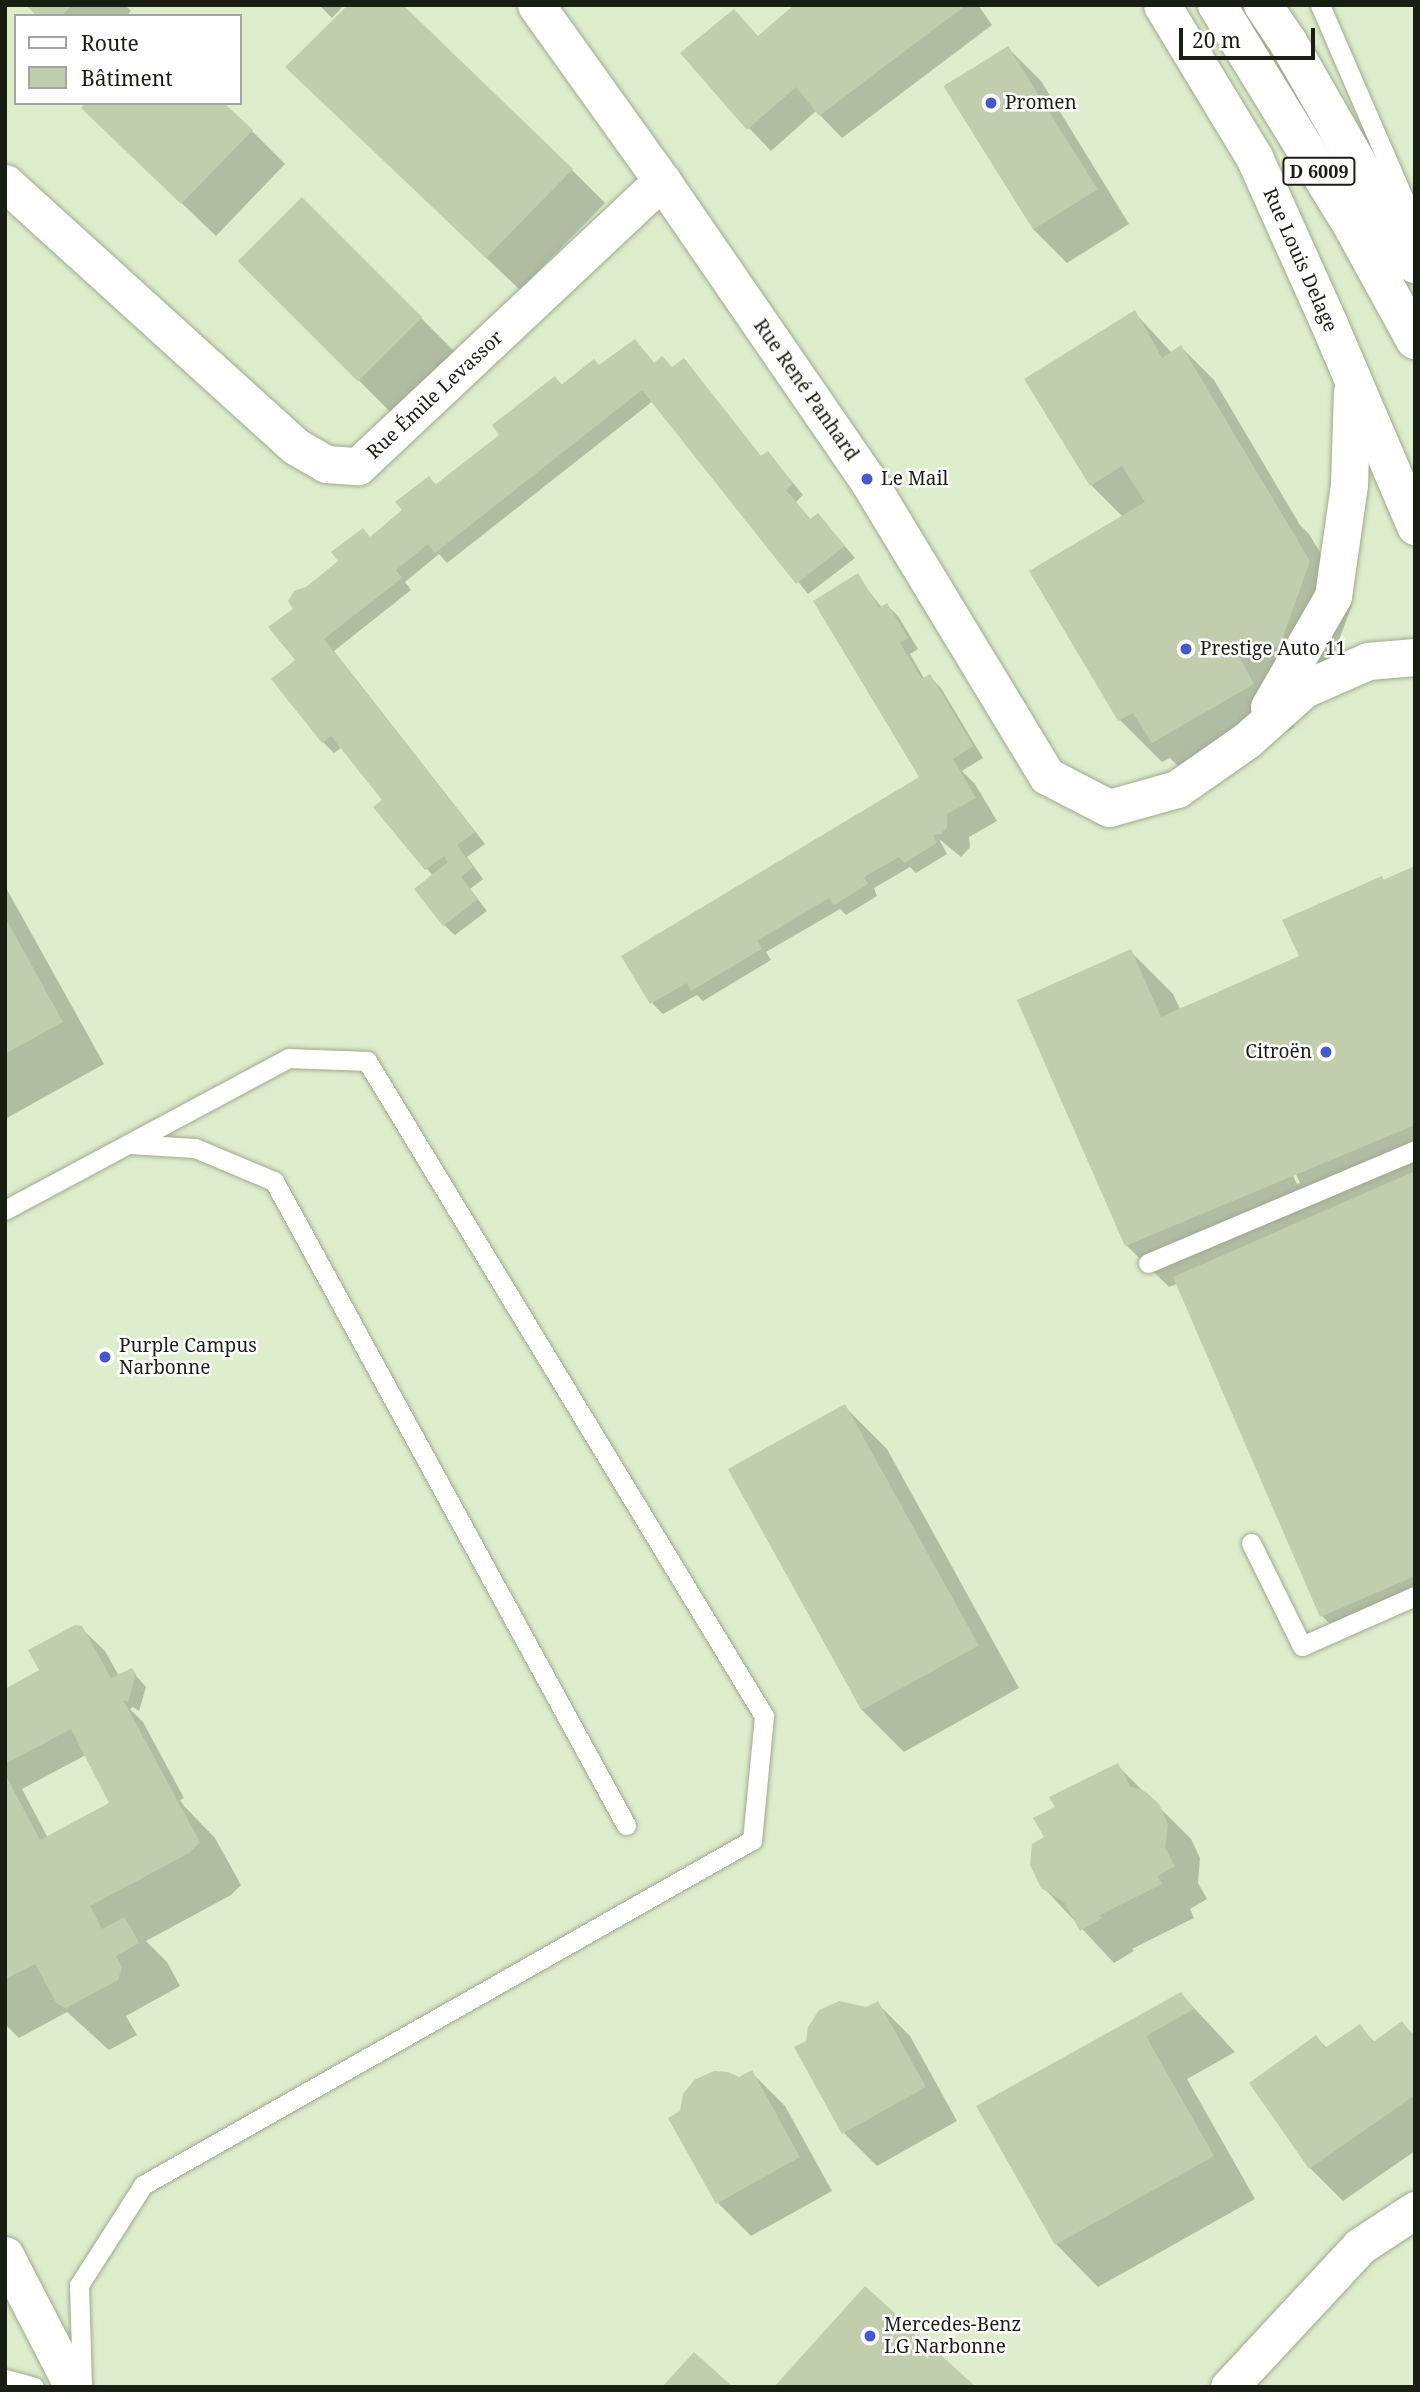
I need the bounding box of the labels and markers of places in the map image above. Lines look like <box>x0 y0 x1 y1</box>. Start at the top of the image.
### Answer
place label: Promen <box>1005 92 1077 114</box>
marker: Promen <box>983 95 999 111</box>
place label: Le Mail <box>881 468 948 490</box>
marker: Le Mail <box>859 471 875 487</box>
place label: Prestige Auto 11 <box>1200 638 1346 660</box>
marker: Prestige Auto 11 <box>1178 641 1194 657</box>
place label: Citroën <box>1245 1041 1312 1063</box>
marker: Citroën <box>1318 1044 1334 1060</box>
place label: Purple Campus Narbonne <box>119 1335 257 1379</box>
marker: Purple Campus Narbonne <box>97 1349 113 1365</box>
place label: Mercedes-Benz LG Narbonne <box>884 2314 1021 2358</box>
marker: Mercedes-Benz LG Narbonne <box>862 2328 878 2344</box>

